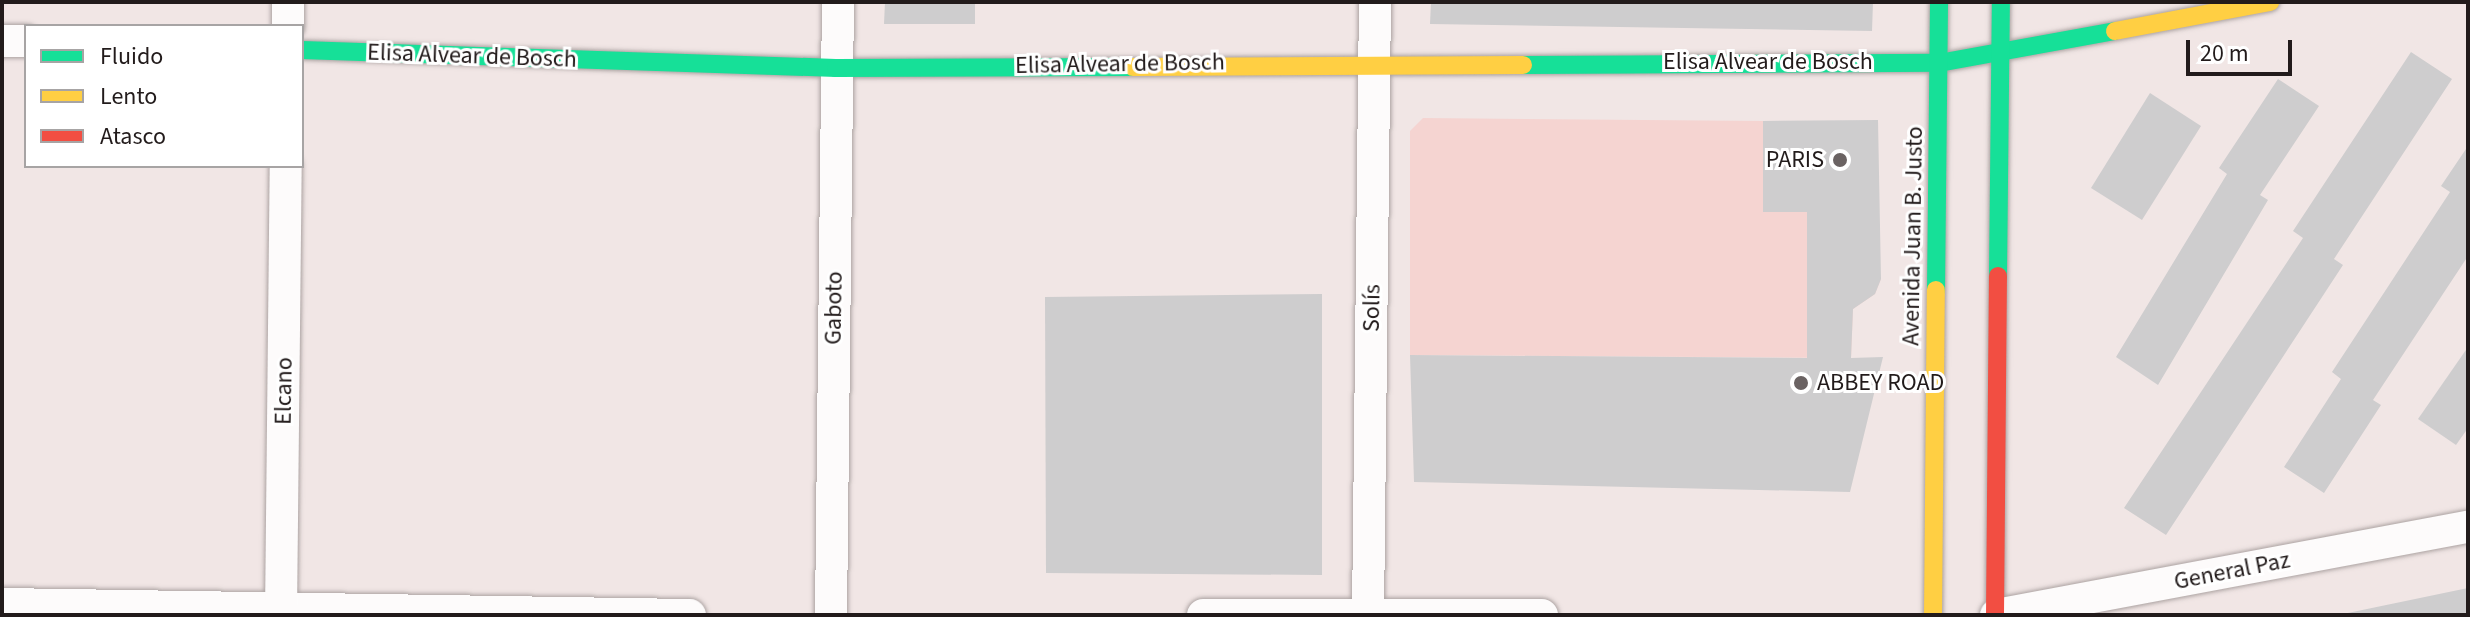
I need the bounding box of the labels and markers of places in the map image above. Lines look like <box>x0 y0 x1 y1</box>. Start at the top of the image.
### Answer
place label: PARIS <box>1766 146 1824 174</box>
marker: PARIS <box>1831 151 1849 169</box>
place label: ABBEY ROAD <box>1817 369 1944 397</box>
marker: ABBEY ROAD <box>1792 374 1810 392</box>

